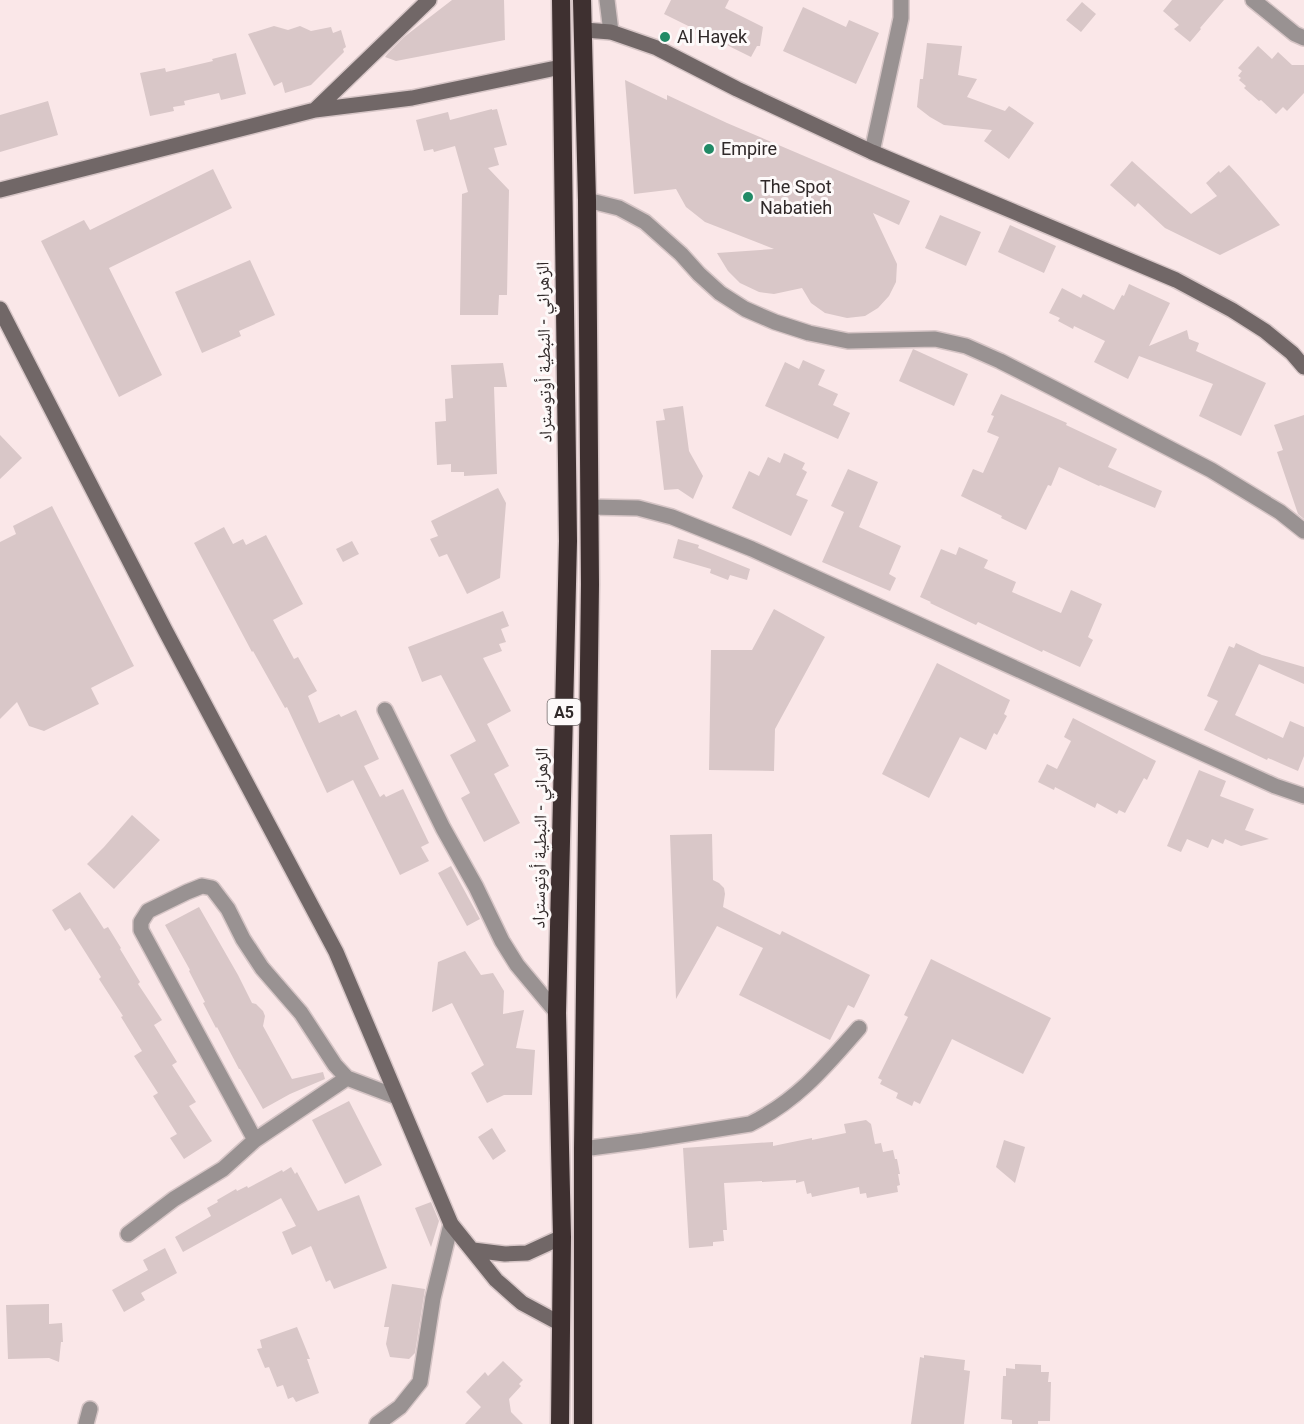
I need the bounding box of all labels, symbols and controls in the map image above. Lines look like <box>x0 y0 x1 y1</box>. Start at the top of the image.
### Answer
place label: Al Hayek <box>677 26 748 47</box>
marker: Al Hayek <box>658 30 672 44</box>
place label: Empire <box>721 138 777 159</box>
marker: Empire <box>702 142 716 156</box>
place label: The Spot Nabatieh <box>760 176 832 218</box>
marker: The Spot Nabatieh <box>741 190 755 204</box>
street label: الزهراني - النبطية أوتوستراد <box>531 261 560 443</box>
road number: A5 <box>548 699 580 725</box>
street label: الزهراني - النبطية أوتوستراد <box>527 747 556 929</box>

